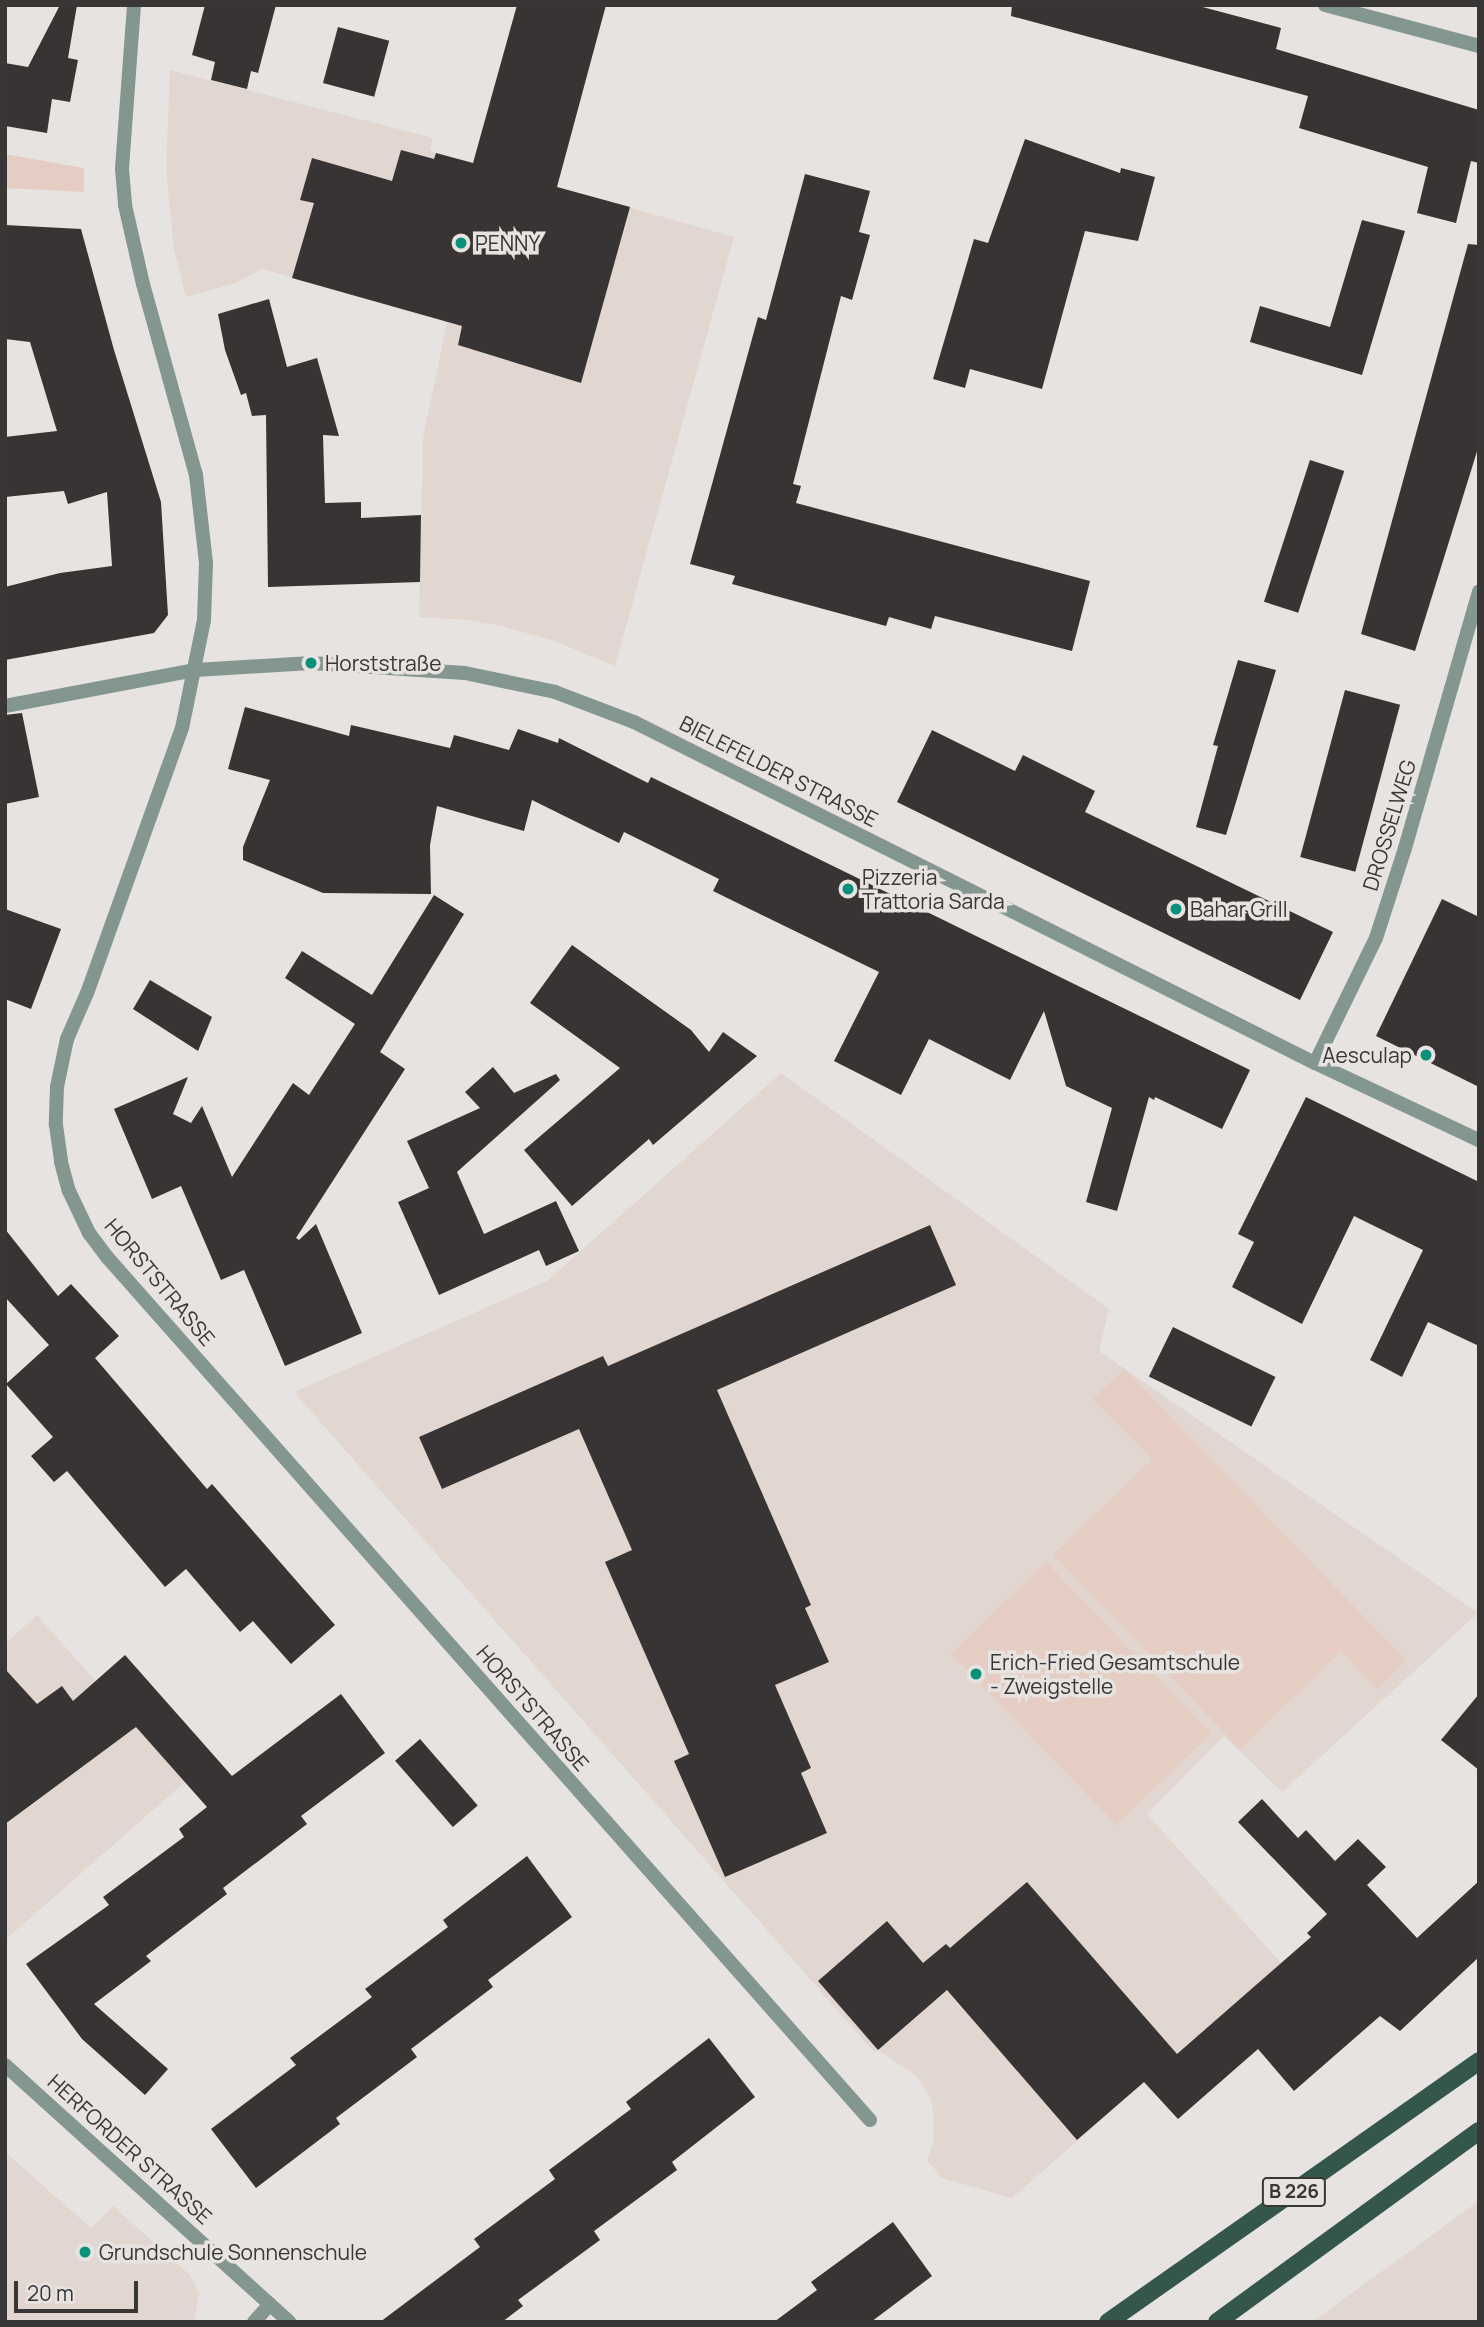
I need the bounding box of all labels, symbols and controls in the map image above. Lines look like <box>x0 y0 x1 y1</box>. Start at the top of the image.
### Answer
place label: PENNY <box>475 230 540 256</box>
marker: PENNY <box>453 235 469 251</box>
place label: Horststraße <box>325 650 441 676</box>
marker: Horststraße <box>303 655 319 671</box>
street label: BIELEFELDER STRASSE <box>676 710 882 832</box>
street label: DROSSELWEG <box>1357 757 1421 893</box>
place label: Pizzeria Trattoria Sarda <box>862 864 1005 914</box>
marker: Pizzeria Trattoria Sarda <box>840 881 856 897</box>
place label: Bahar Grill <box>1190 896 1288 922</box>
marker: Bahar Grill <box>1168 901 1184 917</box>
place label: Aesculap <box>1322 1042 1412 1068</box>
marker: Aesculap <box>1418 1047 1434 1063</box>
street label: HORSTSTRASSE <box>100 1213 220 1351</box>
street label: HORSTSTRASSE <box>472 1640 594 1776</box>
place label: Erich-Fried Gesamtschule - Zweigstelle <box>990 1649 1240 1699</box>
marker: Erich-Fried Gesamtschule - Zweigstelle <box>968 1666 984 1682</box>
street label: HERFORDER STRASSE <box>43 2069 217 2229</box>
road number: B 226 <box>1261 2176 1327 2208</box>
place label: Grundschule Sonnenschule <box>99 2239 367 2265</box>
marker: Grundschule Sonnenschule <box>77 2244 93 2260</box>
scale bar <box>18 2268 142 2312</box>
text: 20 m <box>27 2279 74 2307</box>

